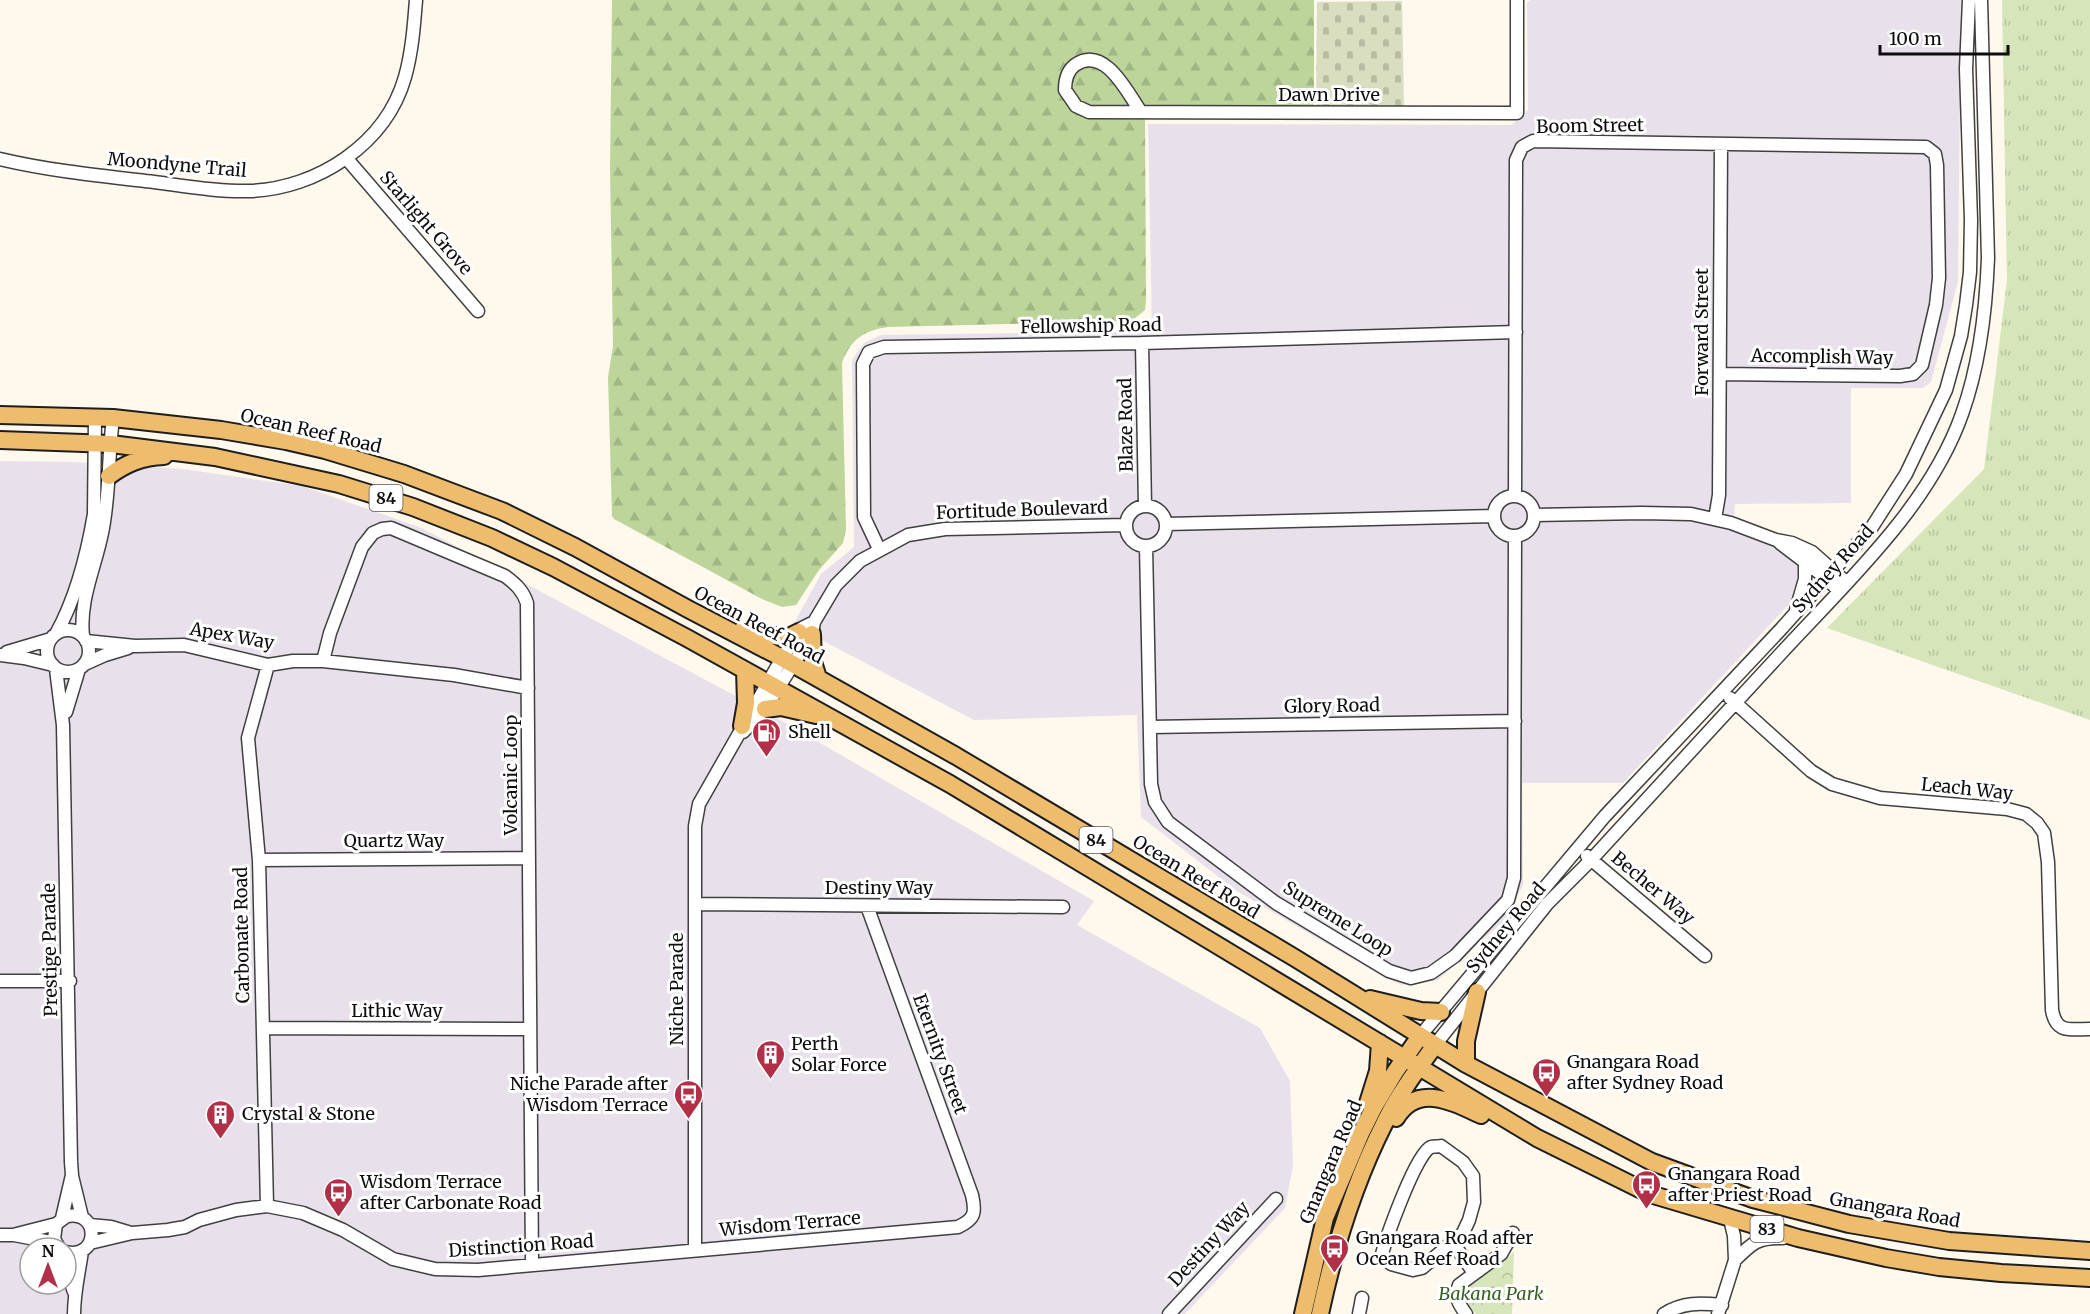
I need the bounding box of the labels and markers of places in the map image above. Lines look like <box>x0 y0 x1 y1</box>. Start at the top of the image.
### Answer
fuel station icon: Shell <box>751 716 783 758</box>
place label: Shell <box>788 720 831 743</box>
place label: Perth Solar Force <box>791 1032 887 1076</box>
building icon: Perth Solar Force <box>754 1038 786 1080</box>
place label: Gnangara Road after Sydney Road <box>1567 1050 1723 1094</box>
bus stop icon: Gnangara Road after Sydney Road <box>1530 1056 1562 1098</box>
place label: Niche Parade after Wisdom Terrace <box>510 1072 668 1116</box>
bus stop icon: Niche Parade after Wisdom Terrace <box>673 1078 705 1120</box>
building icon: Crystal & Stone <box>205 1098 237 1140</box>
place label: Crystal & Stone <box>242 1102 375 1125</box>
place label: Gnangara Road after Priest Road <box>1668 1162 1812 1206</box>
bus stop icon: Gnangara Road after Priest Road <box>1631 1168 1663 1210</box>
place label: Wisdom Terrace after Carbonate Road <box>359 1170 542 1214</box>
bus stop icon: Wisdom Terrace after Carbonate Road <box>323 1176 355 1218</box>
place label: Gnangara Road after Ocean Reef Road <box>1356 1226 1533 1270</box>
bus stop icon: Gnangara Road after Ocean Reef Road <box>1319 1232 1351 1274</box>

